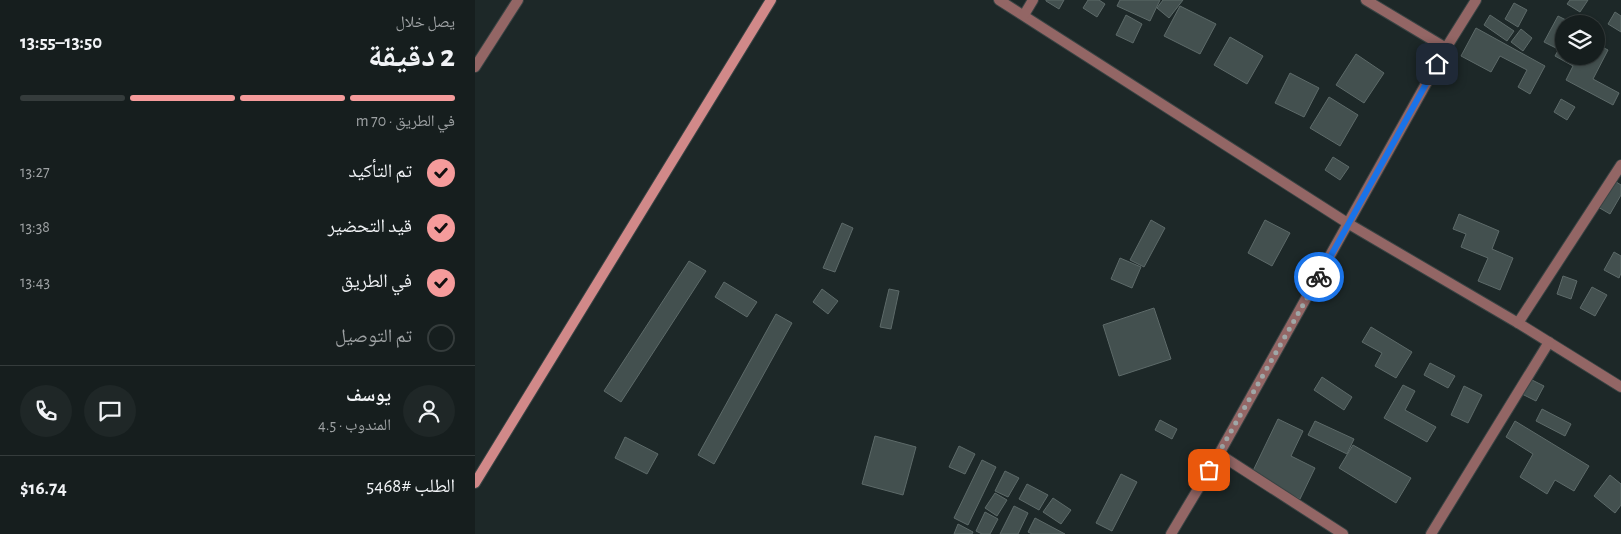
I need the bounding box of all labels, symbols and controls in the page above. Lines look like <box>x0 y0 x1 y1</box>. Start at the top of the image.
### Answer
text: يصل خلال <box>396 14 455 30</box>
map controls <box>1555 15 1605 65</box>
button: layers <box>1555 15 1605 65</box>
text: 13:50–13:55 <box>20 33 102 52</box>
text: 2 دقيقة <box>368 40 455 72</box>
pin <box>1416 43 1458 85</box>
icon: home <box>1423 50 1451 78</box>
text: في الطريق · 70 m <box>356 113 455 129</box>
icon: check <box>427 159 455 187</box>
text: تم التأكيد <box>348 162 412 181</box>
text: 13:27 <box>20 164 50 180</box>
icon: check <box>427 214 455 242</box>
text: قيد التحضير <box>328 217 412 236</box>
text: 13:38 <box>20 219 50 235</box>
courier <box>1294 252 1344 302</box>
icon: bike <box>1305 263 1333 291</box>
icon: check <box>427 269 455 297</box>
text: في الطريق <box>341 272 412 291</box>
text: 13:43 <box>20 274 50 290</box>
text: تم التوصيل <box>335 327 412 346</box>
button: phone <box>20 385 72 437</box>
button: chat <box>84 385 136 437</box>
button: person <box>403 385 455 437</box>
text: يوسف <box>346 386 391 405</box>
text: المندوب · 4.5 <box>318 417 391 433</box>
pin <box>1188 449 1230 491</box>
icon: bag <box>1195 456 1223 484</box>
text: الطلب #5468 <box>366 477 455 496</box>
text: $16.74 <box>20 479 67 498</box>

